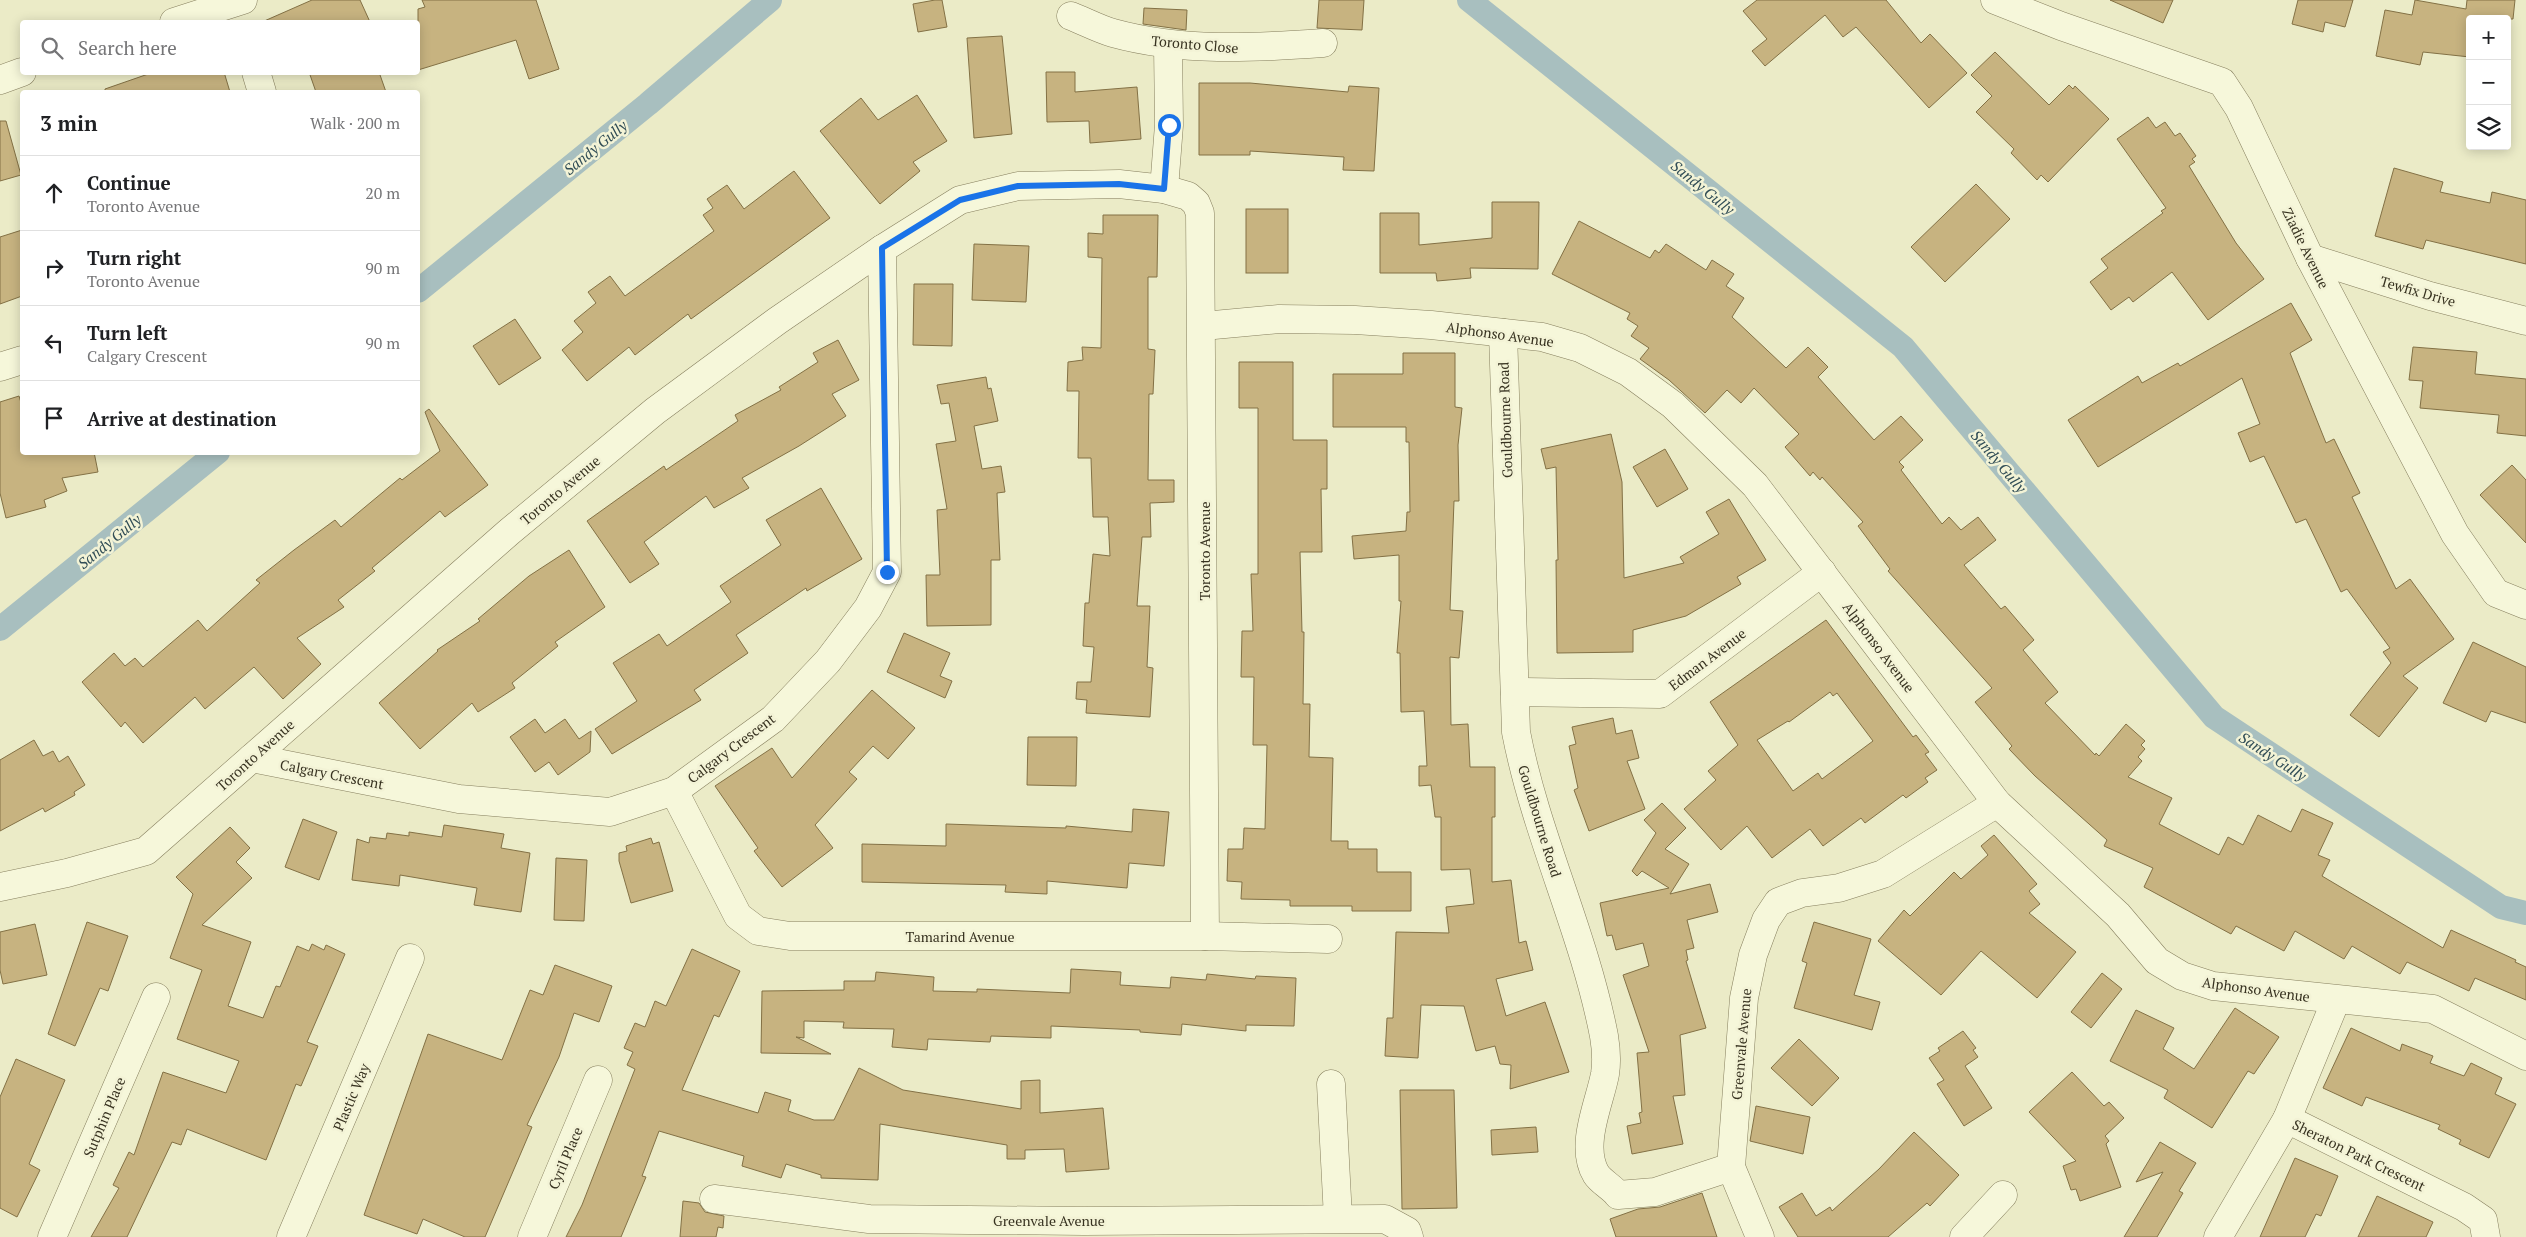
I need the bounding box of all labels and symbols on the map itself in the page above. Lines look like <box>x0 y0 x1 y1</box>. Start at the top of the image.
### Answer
street label: Toronto Close <box>1151 31 1239 57</box>
route start <box>1158 114 1181 137</box>
water label: Sandy Gully <box>559 115 632 179</box>
water label: Sandy Gully <box>1667 155 1740 219</box>
street label: Ziadie Avenue <box>2278 204 2334 292</box>
street label: Tewfix Drive <box>2378 271 2458 311</box>
street label: Alphonso Avenue <box>1445 317 1555 351</box>
street label: Gouldbourne Road <box>1493 361 1517 478</box>
water label: Sandy Gully <box>1967 425 2032 497</box>
street label: Toronto Avenue <box>516 451 604 529</box>
street label: Toronto Avenue <box>1195 502 1214 600</box>
water label: Sandy Gully <box>73 509 146 573</box>
route end <box>876 561 899 584</box>
street label: Alphonso Avenue <box>1839 598 1919 696</box>
street label: Edman Avenue <box>1664 624 1750 694</box>
street label: Calgary Crescent <box>683 708 779 787</box>
street label: Toronto Avenue <box>212 715 298 795</box>
water label: Sandy Gully <box>2236 727 2311 786</box>
street label: Calgary Crescent <box>279 755 386 794</box>
street label: Gouldbourne Road <box>1514 763 1566 880</box>
street label: Tamarind Avenue <box>905 927 1015 946</box>
street label: Alphonso Avenue <box>2201 972 2311 1006</box>
street label: Greenvale Avenue <box>1727 987 1755 1101</box>
street label: Plastic Way <box>328 1060 374 1134</box>
street label: Sutphin Place <box>79 1074 129 1160</box>
street label: Sheraton Park Crescent <box>2289 1115 2429 1196</box>
street label: Cyril Place <box>543 1124 587 1192</box>
street label: Greenvale Avenue <box>993 1211 1105 1230</box>

